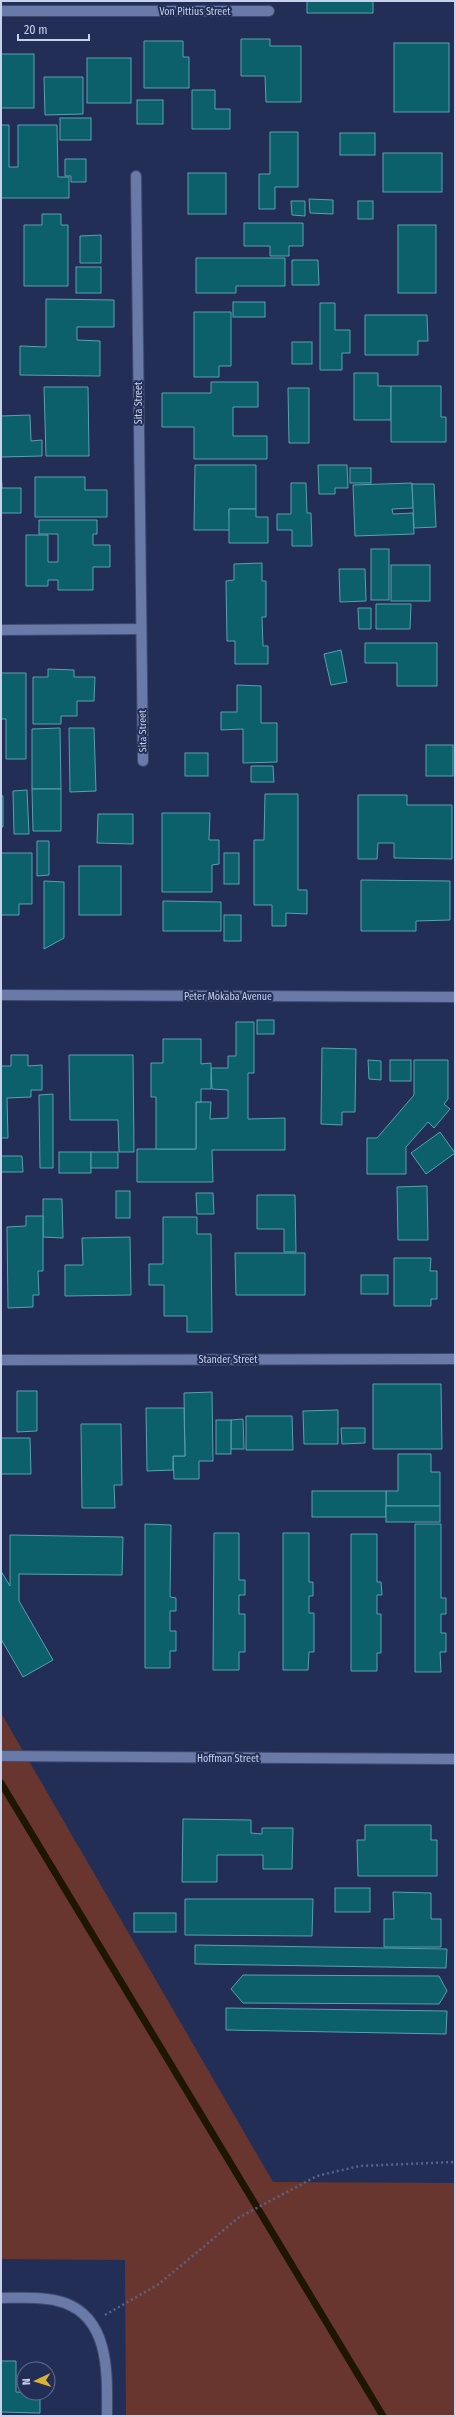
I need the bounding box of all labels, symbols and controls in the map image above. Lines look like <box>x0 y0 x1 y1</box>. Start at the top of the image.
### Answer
street label: Von Pittius Street <box>160 6 231 18</box>
scale bar <box>18 16 89 42</box>
text: 20 m <box>24 23 48 37</box>
street label: Sita Street <box>133 381 145 424</box>
street label: Sita Street <box>137 709 149 752</box>
street label: Peter Mokaba Avenue <box>184 991 272 1003</box>
street label: Stander Street <box>198 1354 258 1366</box>
street label: Hoffman Street <box>197 1753 260 1765</box>
north arrow <box>16 2361 56 2401</box>
text: N <box>20 2378 33 2385</box>

